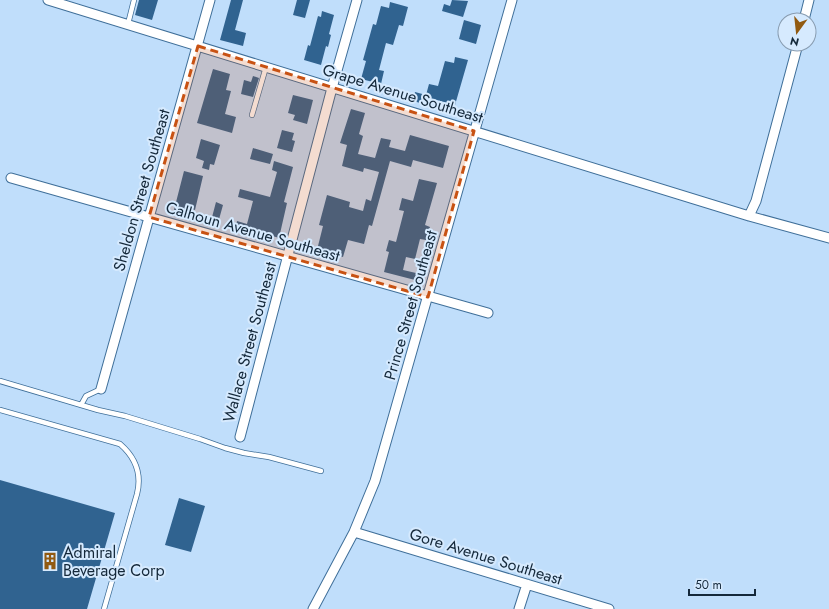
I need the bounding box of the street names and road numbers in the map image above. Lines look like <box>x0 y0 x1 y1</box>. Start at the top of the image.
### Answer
street label: Grape Avenue Southeast <box>320 58 486 129</box>
street label: Sheldon Street Southeast <box>107 106 176 274</box>
street label: Calhoun Avenue Southeast <box>163 196 343 267</box>
street label: Prince Street Southeast <box>378 228 443 383</box>
street label: Wallace Street Southeast <box>217 259 282 425</box>
street label: Gore Avenue Southeast <box>407 522 565 591</box>

